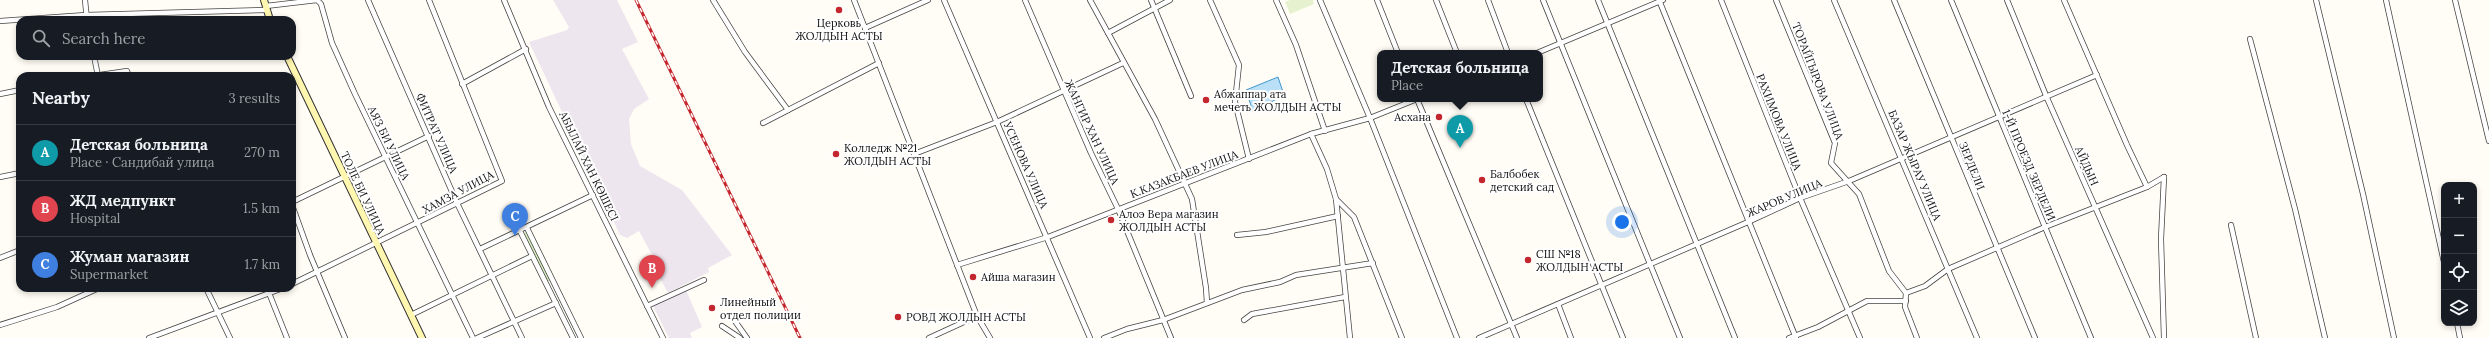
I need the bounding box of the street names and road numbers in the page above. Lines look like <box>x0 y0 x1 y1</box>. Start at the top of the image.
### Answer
street label: ТОРАЙГЫРОВА УЛИЦА <box>1789 21 1847 142</box>
street label: РАХИМОВА УЛИЦА <box>1753 72 1805 173</box>
street label: ЖАНГИР ХАН УЛИЦА <box>1062 77 1123 188</box>
street label: ФИТРАТ УЛИЦА <box>413 91 461 176</box>
street label: АЯЗ БИ УЛИЦА <box>365 103 413 183</box>
street label: 1-Й ПРОЕЗД ЗЕРДЕЛИ <box>1999 107 2059 223</box>
street label: АБЫЛАЙ ХАН КӨШЕСІ <box>556 108 622 223</box>
street label: БАЗАР ЖЫРАУ УЛИЦА <box>1885 108 1945 223</box>
street label: УСЕНОВА УЛИЦА <box>1000 119 1052 211</box>
street label: ЗЕРДЕЛИ <box>1956 140 1988 193</box>
street label: АЙДЫН <box>2072 143 2102 188</box>
street label: К.КАЗАКБАЕВ УЛИЦА <box>1128 147 1241 201</box>
street label: ТОЛЕ БИ УЛИЦА <box>338 149 389 238</box>
street label: ХАМЗА УЛИЦА <box>420 167 497 217</box>
street label: ЖАРОВ УЛИЦА <box>1744 175 1825 220</box>

